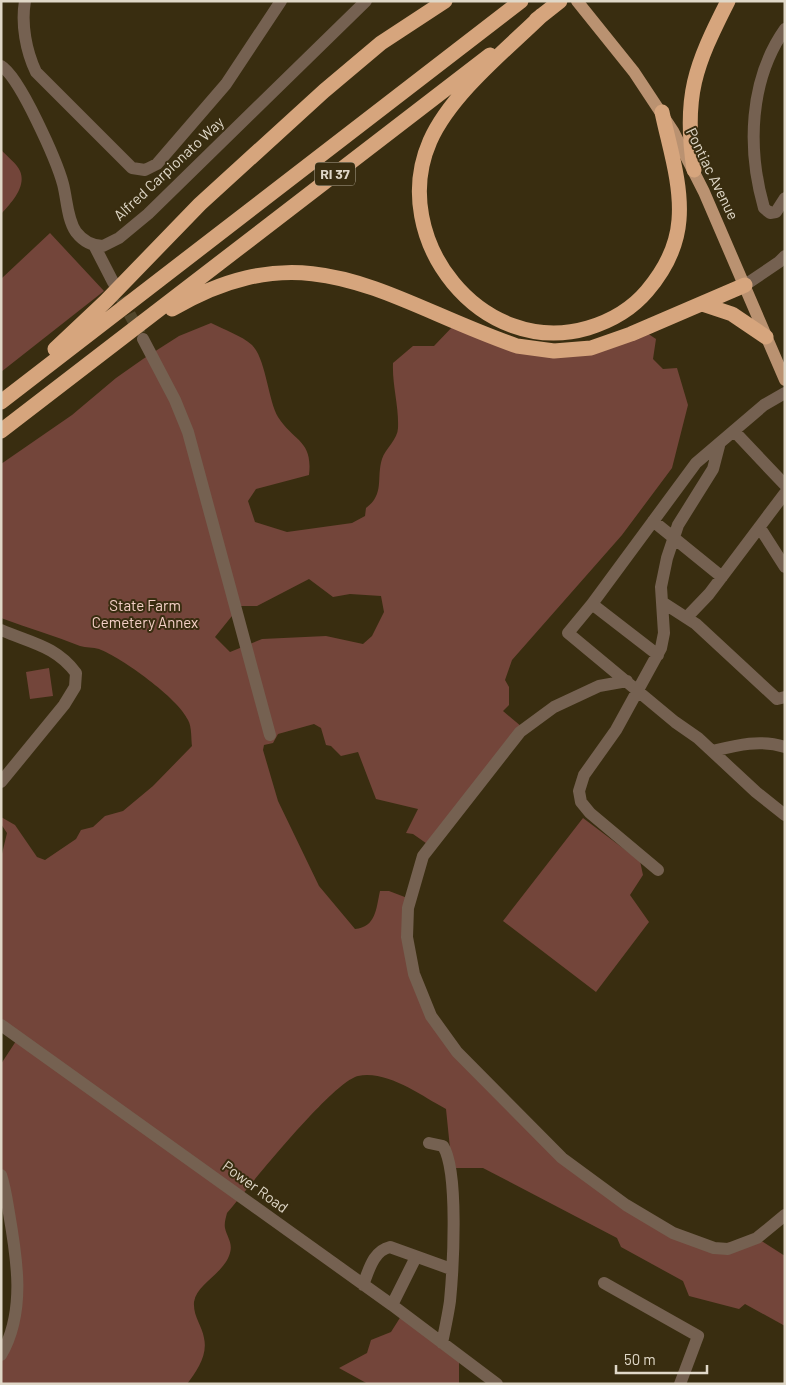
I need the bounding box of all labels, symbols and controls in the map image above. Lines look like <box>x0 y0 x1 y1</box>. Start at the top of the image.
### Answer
street label: Alfred Carpionato Way <box>110 113 227 224</box>
street label: Pontiac Avenue <box>683 125 743 223</box>
road number: RI 37 <box>315 162 355 185</box>
park label: State Farm Cemetery Annex <box>92 596 198 631</box>
street label: Power Road <box>219 1156 292 1216</box>
scale bar <box>616 1342 707 1374</box>
text: 50 m <box>624 1350 656 1368</box>

